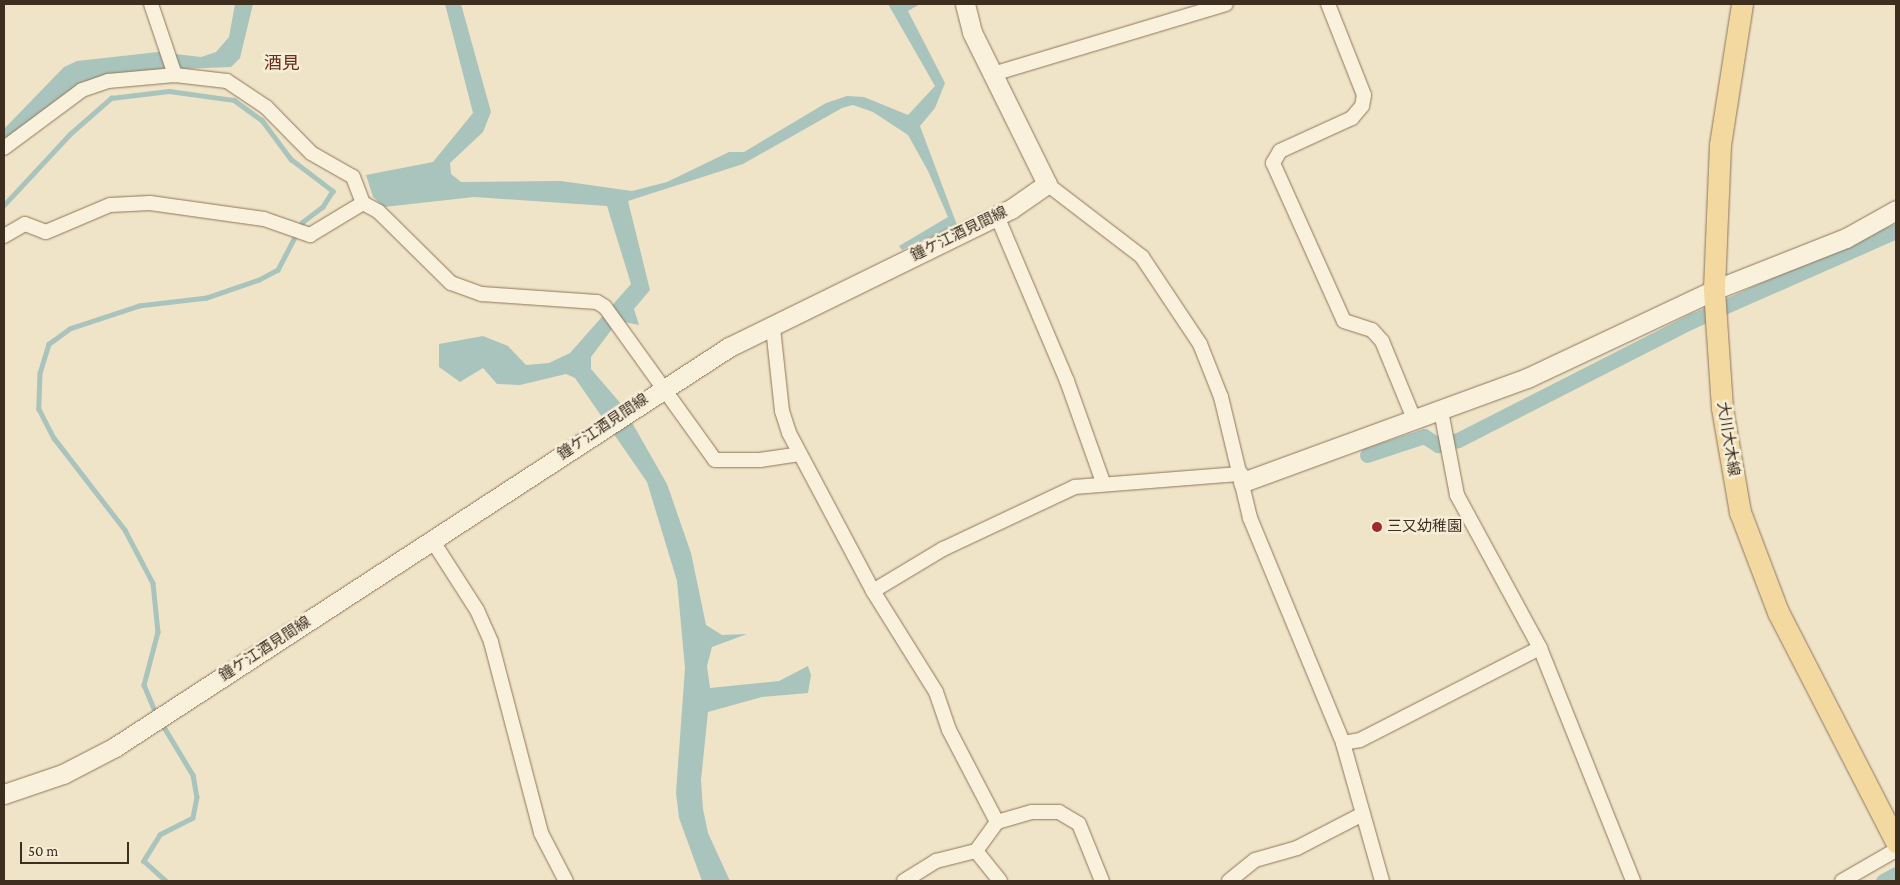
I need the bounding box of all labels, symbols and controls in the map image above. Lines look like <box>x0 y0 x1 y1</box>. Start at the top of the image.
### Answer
district label: 酒見 <box>264 52 300 74</box>
street label: 鐘ケ江酒見間線 <box>908 203 1010 265</box>
street label: 鐘ケ江酒見間線 <box>554 390 652 464</box>
street label: 大川大木線 <box>1713 401 1743 477</box>
place label: 三又幼稚園 <box>1387 518 1462 536</box>
marker: 三又幼稚園 <box>1371 521 1383 533</box>
street label: 鐘ケ江酒見間線 <box>216 613 314 685</box>
scale bar <box>22 832 131 864</box>
text: 50 m <box>28 843 58 859</box>

